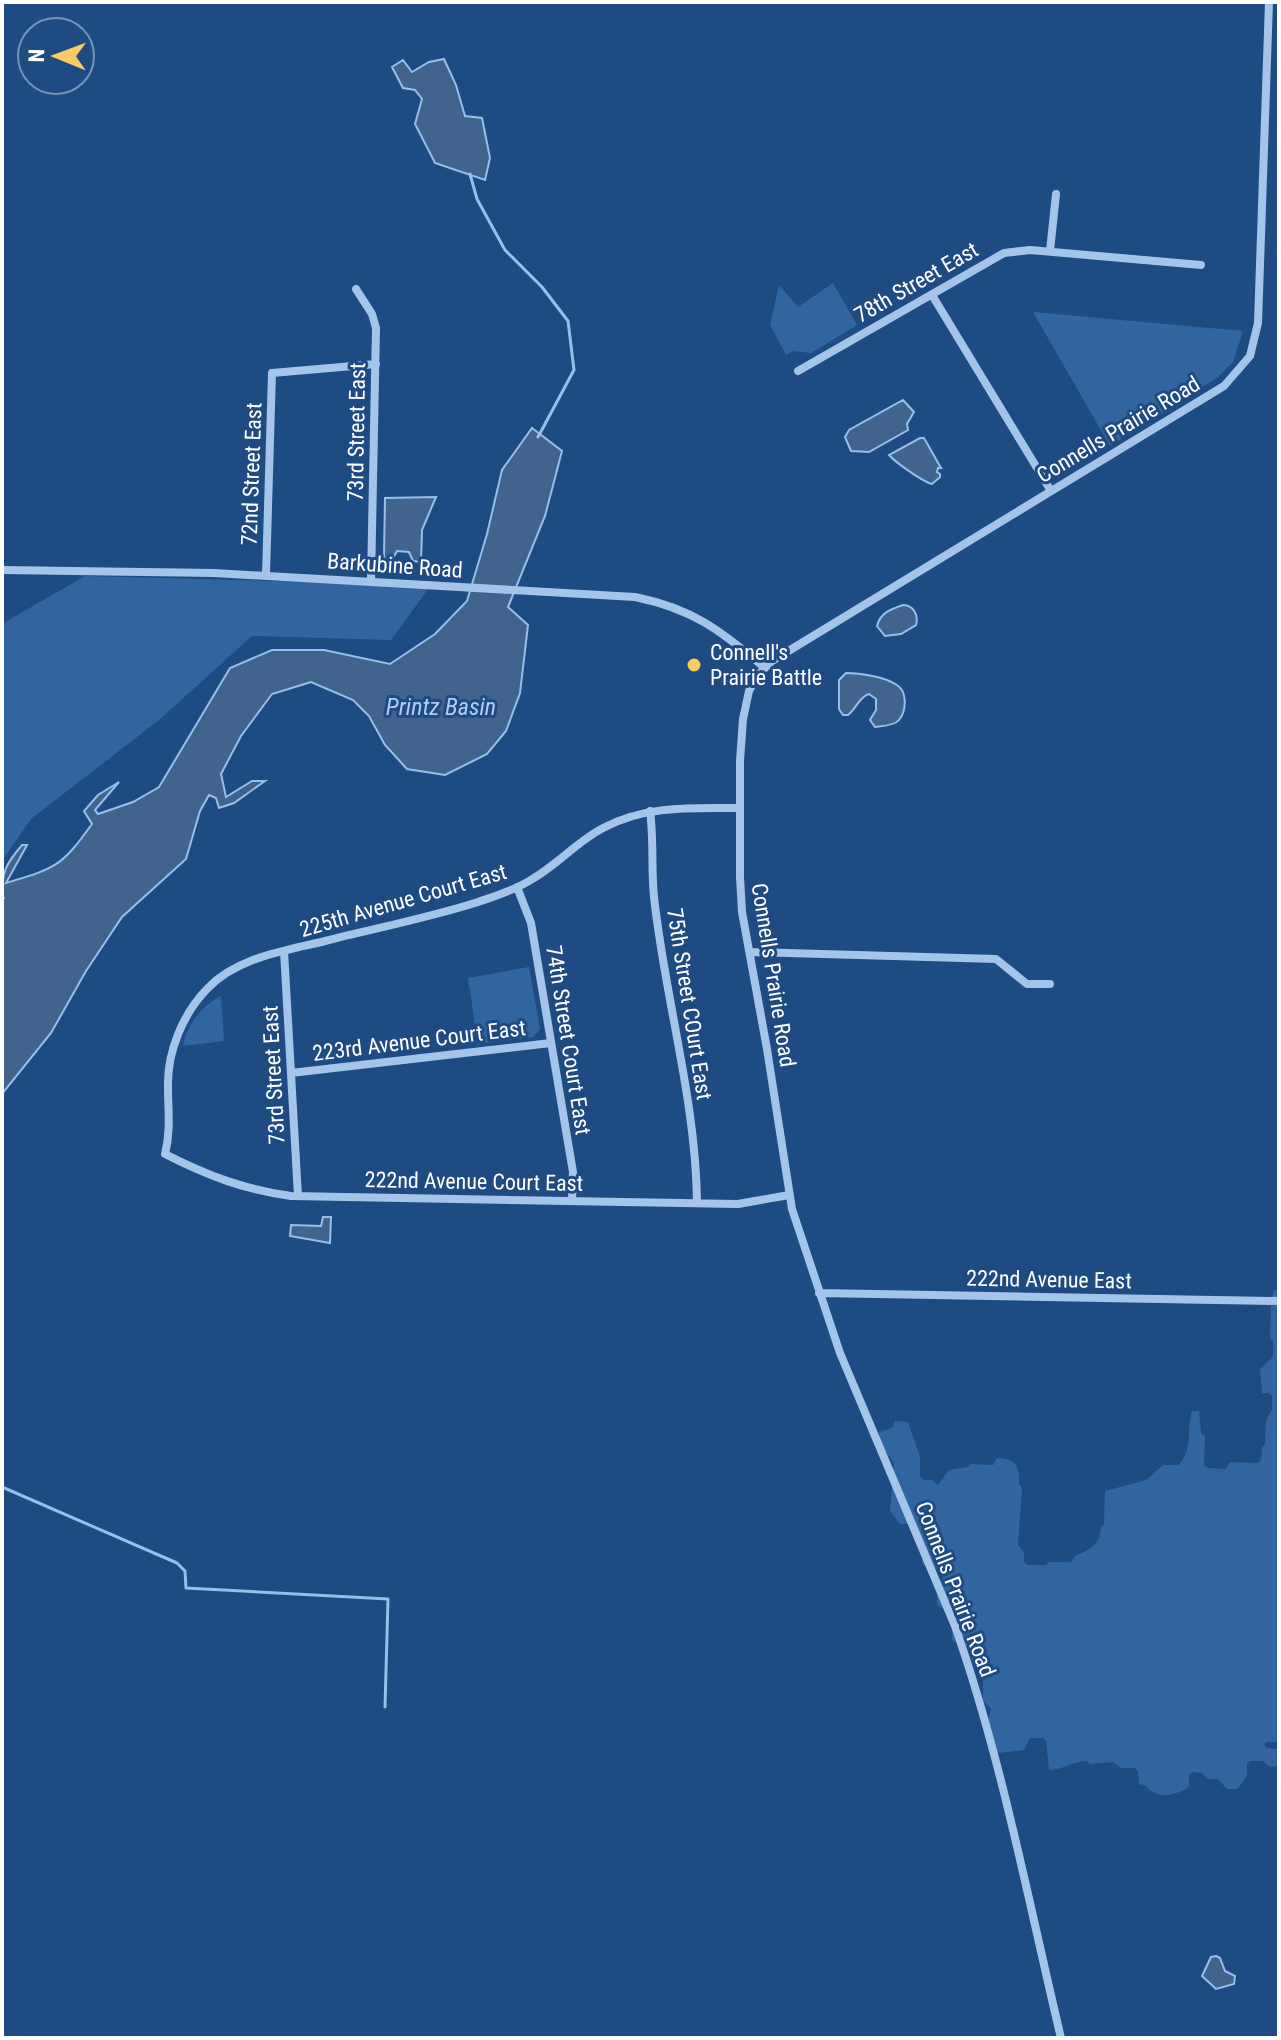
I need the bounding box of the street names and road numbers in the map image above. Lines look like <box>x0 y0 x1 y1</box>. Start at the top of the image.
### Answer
street label: 78th Street East <box>850 237 982 328</box>
street label: 73rd Street East <box>343 362 370 502</box>
street label: Connells Prairie Road <box>1032 371 1204 488</box>
street label: 72nd Street East <box>237 402 266 546</box>
street label: Barkubine Road <box>326 548 464 583</box>
street label: 225th Avenue Court East <box>297 859 509 942</box>
street label: Connells Prairie Road <box>747 881 800 1069</box>
street label: 75th Street COurt East <box>662 906 717 1102</box>
street label: 74th Street Court East <box>541 944 596 1137</box>
street label: 73rd Street East <box>257 1005 290 1145</box>
street label: 223rd Avenue Court East <box>311 1015 527 1066</box>
street label: 222nd Avenue Court East <box>365 1167 583 1196</box>
street label: 222nd Avenue East <box>966 1266 1132 1293</box>
street label: Connells Prairie Road <box>911 1498 1000 1680</box>

